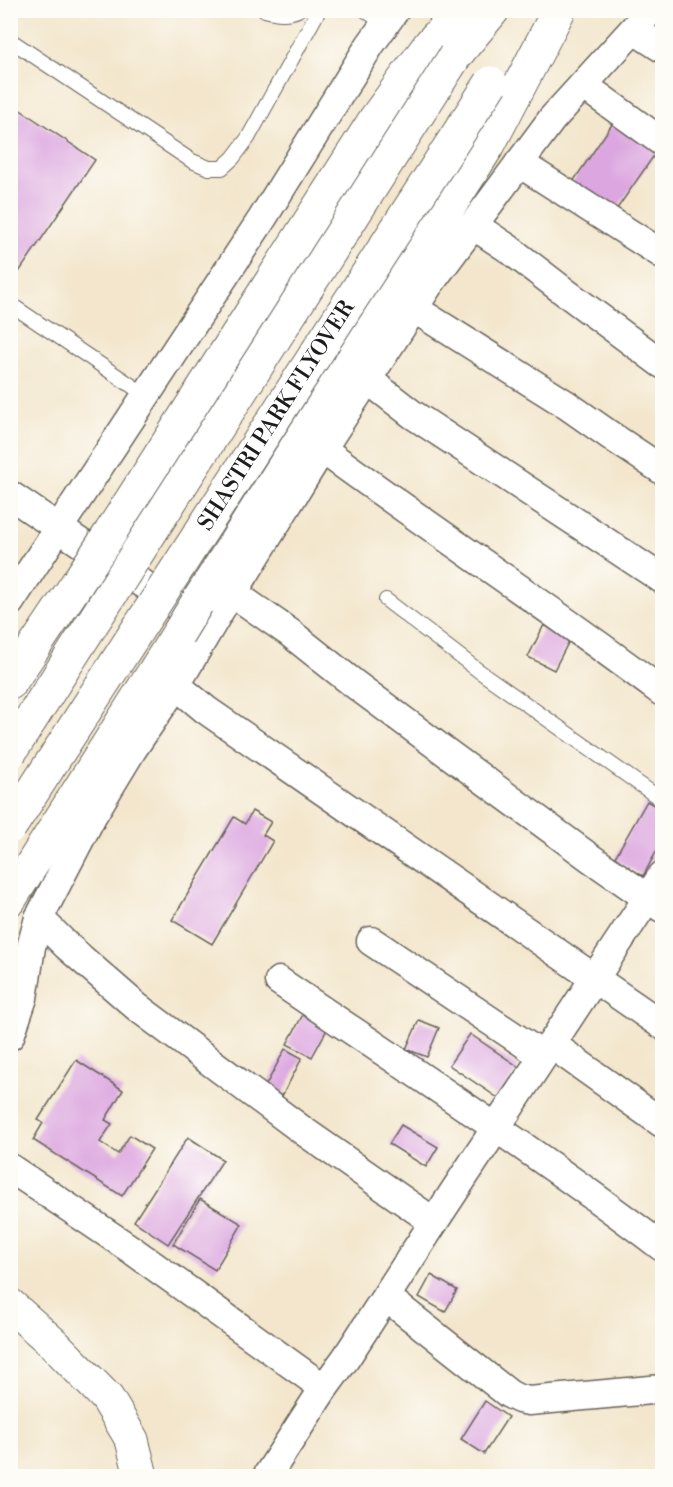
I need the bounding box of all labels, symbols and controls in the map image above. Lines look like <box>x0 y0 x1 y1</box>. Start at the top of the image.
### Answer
street label: SHASTRI PARK FLYOVER <box>192 295 361 535</box>

